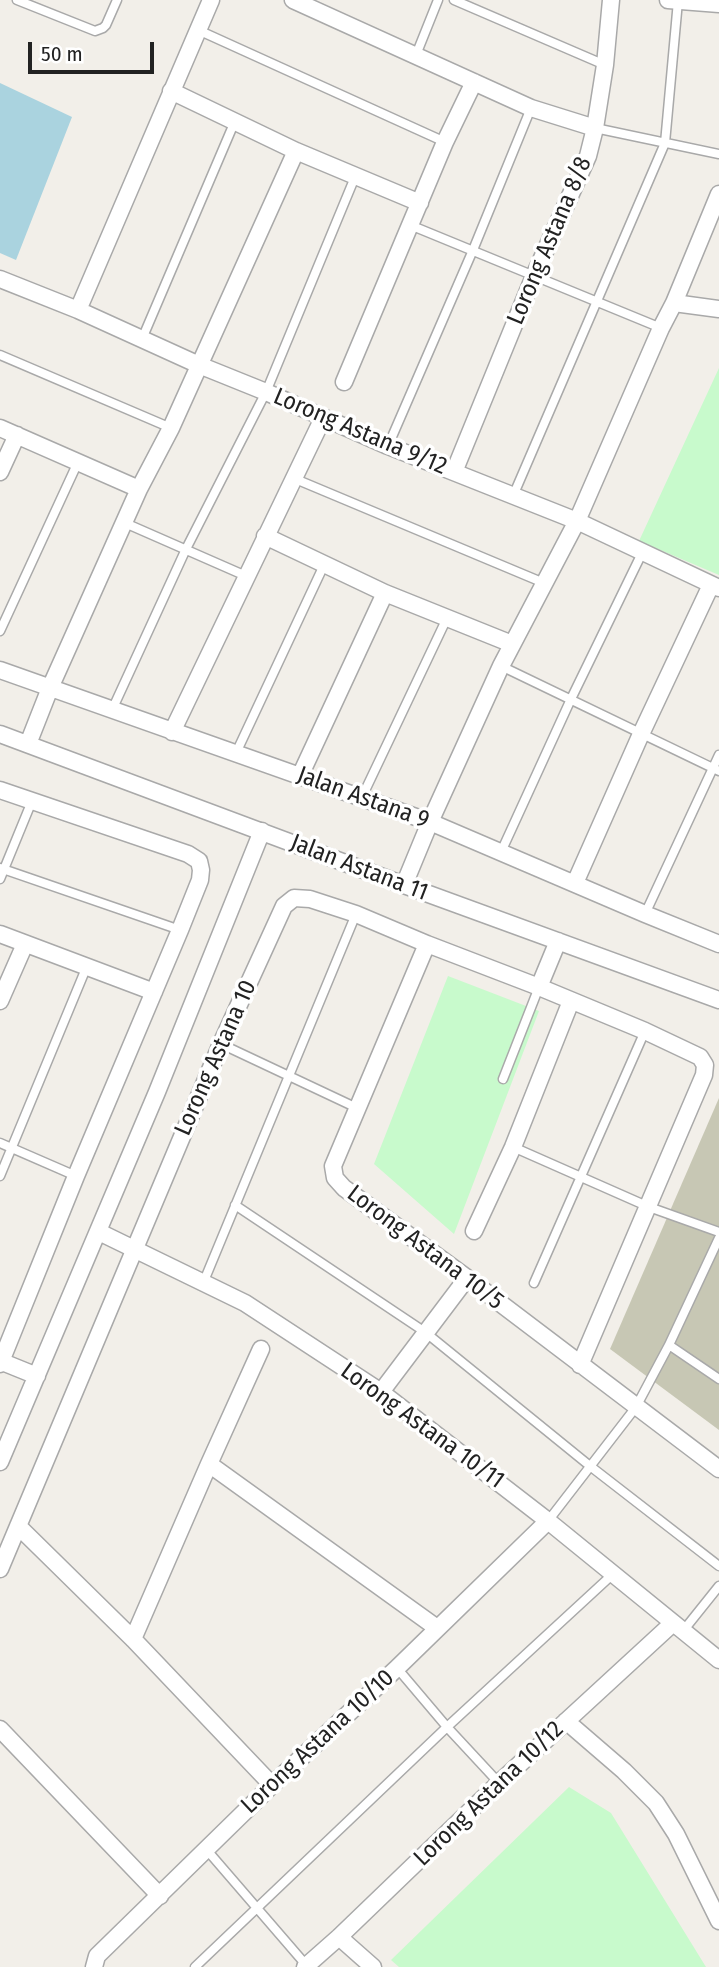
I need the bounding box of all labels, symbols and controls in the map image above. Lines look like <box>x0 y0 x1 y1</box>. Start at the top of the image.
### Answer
scale bar <box>32 28 158 72</box>
text: 50 m <box>41 41 83 67</box>
street label: Lorong Astana 8/8 <box>502 153 598 329</box>
street label: Lorong Astana 9/12 <box>269 383 451 481</box>
street label: Jalan Astana 9 <box>293 761 433 835</box>
street label: Jalan Astana 11 <box>286 829 432 907</box>
street label: Lorong Astana 10 <box>169 976 263 1140</box>
street label: Lorong Astana 10/5 <box>341 1180 509 1316</box>
street label: Lorong Astana 10/11 <box>335 1357 509 1495</box>
street label: Lorong Astana 10/10 <box>236 1664 400 1820</box>
street label: Lorong Astana 10/12 <box>408 1715 570 1873</box>

